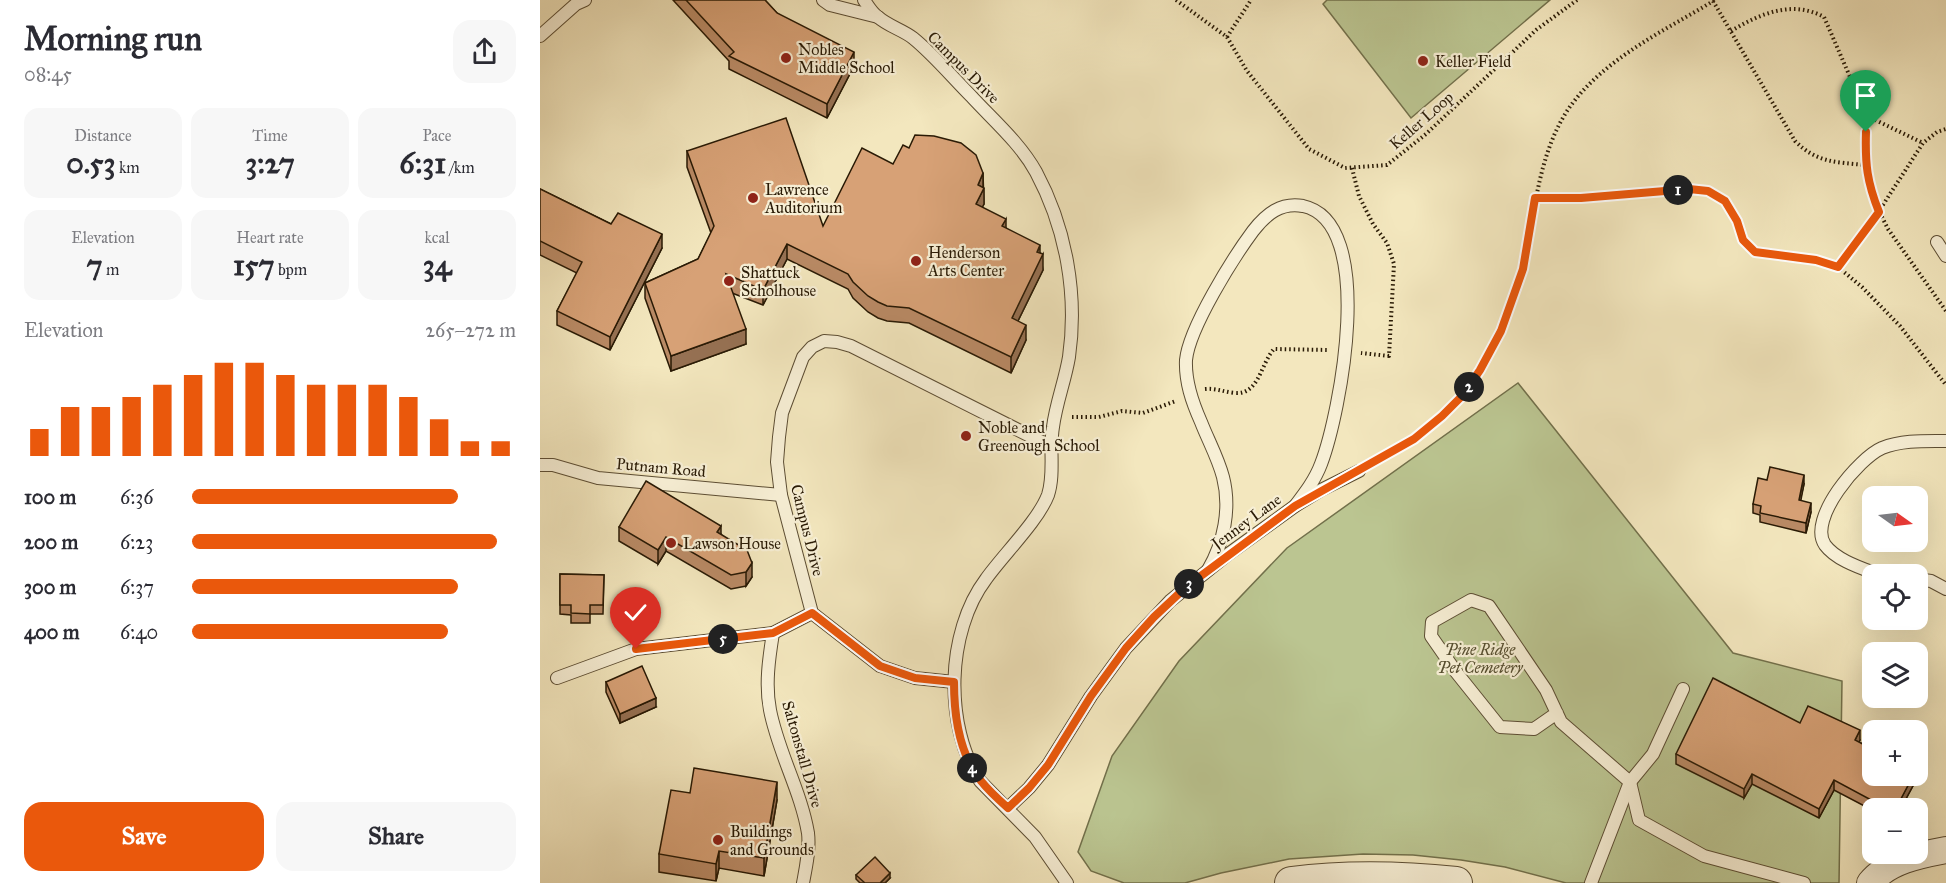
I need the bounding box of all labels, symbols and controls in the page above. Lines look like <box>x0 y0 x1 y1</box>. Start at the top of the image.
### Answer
text: Morning run <box>24 19 202 59</box>
button: share <box>453 20 516 83</box>
street label: Campus Drive <box>924 27 1004 108</box>
place label: Nobles Middle School <box>798 40 895 77</box>
marker: Nobles Middle School <box>779 51 793 65</box>
place label: Keller Field <box>1435 52 1511 71</box>
marker: Keller Field <box>1416 54 1430 68</box>
text: 08:45 <box>24 62 72 86</box>
pin <box>1840 70 1891 132</box>
icon: arrive <box>1849 79 1882 112</box>
street label: Keller Loop <box>1385 87 1457 153</box>
text: Distance <box>74 126 132 145</box>
text: Time <box>252 126 288 145</box>
text: Pace <box>422 126 452 145</box>
text: 0.53 <box>66 145 115 181</box>
text: 3:27 <box>245 145 295 181</box>
text: 6:31 <box>399 145 446 181</box>
text: km <box>115 158 140 177</box>
text: /km <box>446 158 475 177</box>
pin: 1 <box>1663 175 1693 205</box>
place label: Lawrence Auditorium <box>764 180 843 217</box>
text: 1 <box>1675 180 1681 199</box>
marker: Lawrence Auditorium <box>746 191 760 205</box>
text: Elevation <box>71 228 135 247</box>
text: Heart rate <box>236 228 304 247</box>
text: kcal <box>424 228 450 247</box>
place label: Henderson Arts Center <box>927 243 1004 280</box>
text: 7 <box>87 247 103 283</box>
text: 157 <box>233 247 274 283</box>
text: 34 <box>423 247 451 283</box>
marker: Henderson Arts Center <box>909 254 923 268</box>
text: m <box>103 260 119 279</box>
text: bpm <box>274 260 307 279</box>
place label: Shattuck Scholhouse <box>741 263 817 300</box>
marker: Shattuck Scholhouse <box>722 274 736 288</box>
text: Elevation <box>24 318 103 342</box>
text: 265–272 m <box>425 318 516 342</box>
pin: 2 <box>1454 372 1484 402</box>
text: 2 <box>1465 377 1473 396</box>
place label: Noble and Greenough School <box>978 418 1100 456</box>
marker: Noble and Greenough School <box>959 429 973 443</box>
street label: Putnam Road <box>615 454 706 481</box>
street label: Campus Drive <box>787 482 828 578</box>
text: 100 m <box>24 485 76 509</box>
text: 6:36 <box>120 485 154 509</box>
north arrow <box>1862 486 1928 552</box>
map controls <box>1862 486 1928 864</box>
street label: Jenney Lane <box>1206 490 1286 555</box>
text: 200 m <box>24 530 78 554</box>
text: 6:23 <box>120 530 153 554</box>
place label: Lawson House <box>683 534 781 553</box>
marker: Lawson House <box>664 536 678 550</box>
button: locate <box>1862 564 1928 630</box>
pin: 3 <box>1174 569 1204 599</box>
text: 3 <box>1186 574 1192 593</box>
text: 300 m <box>24 575 76 599</box>
text: 6:37 <box>120 575 154 599</box>
pin <box>610 587 661 649</box>
icon: check <box>619 596 652 629</box>
text: 400 m <box>24 620 80 644</box>
text: 6:40 <box>120 620 158 644</box>
pin: 5 <box>708 624 738 654</box>
text: 5 <box>719 629 727 648</box>
park label: Pine Ridge Pet Cemetery <box>1437 640 1524 677</box>
button: layers <box>1862 642 1928 708</box>
street label: Saltonstall Drive <box>778 699 827 810</box>
button: + <box>1862 720 1928 786</box>
pin: 4 <box>957 753 987 783</box>
text: 4 <box>968 758 976 777</box>
button: − <box>1862 798 1928 864</box>
button: Save <box>24 802 264 871</box>
button: Share <box>276 802 516 871</box>
place label: Buildings and Grounds <box>730 822 814 859</box>
marker: Buildings and Grounds <box>711 833 725 847</box>

